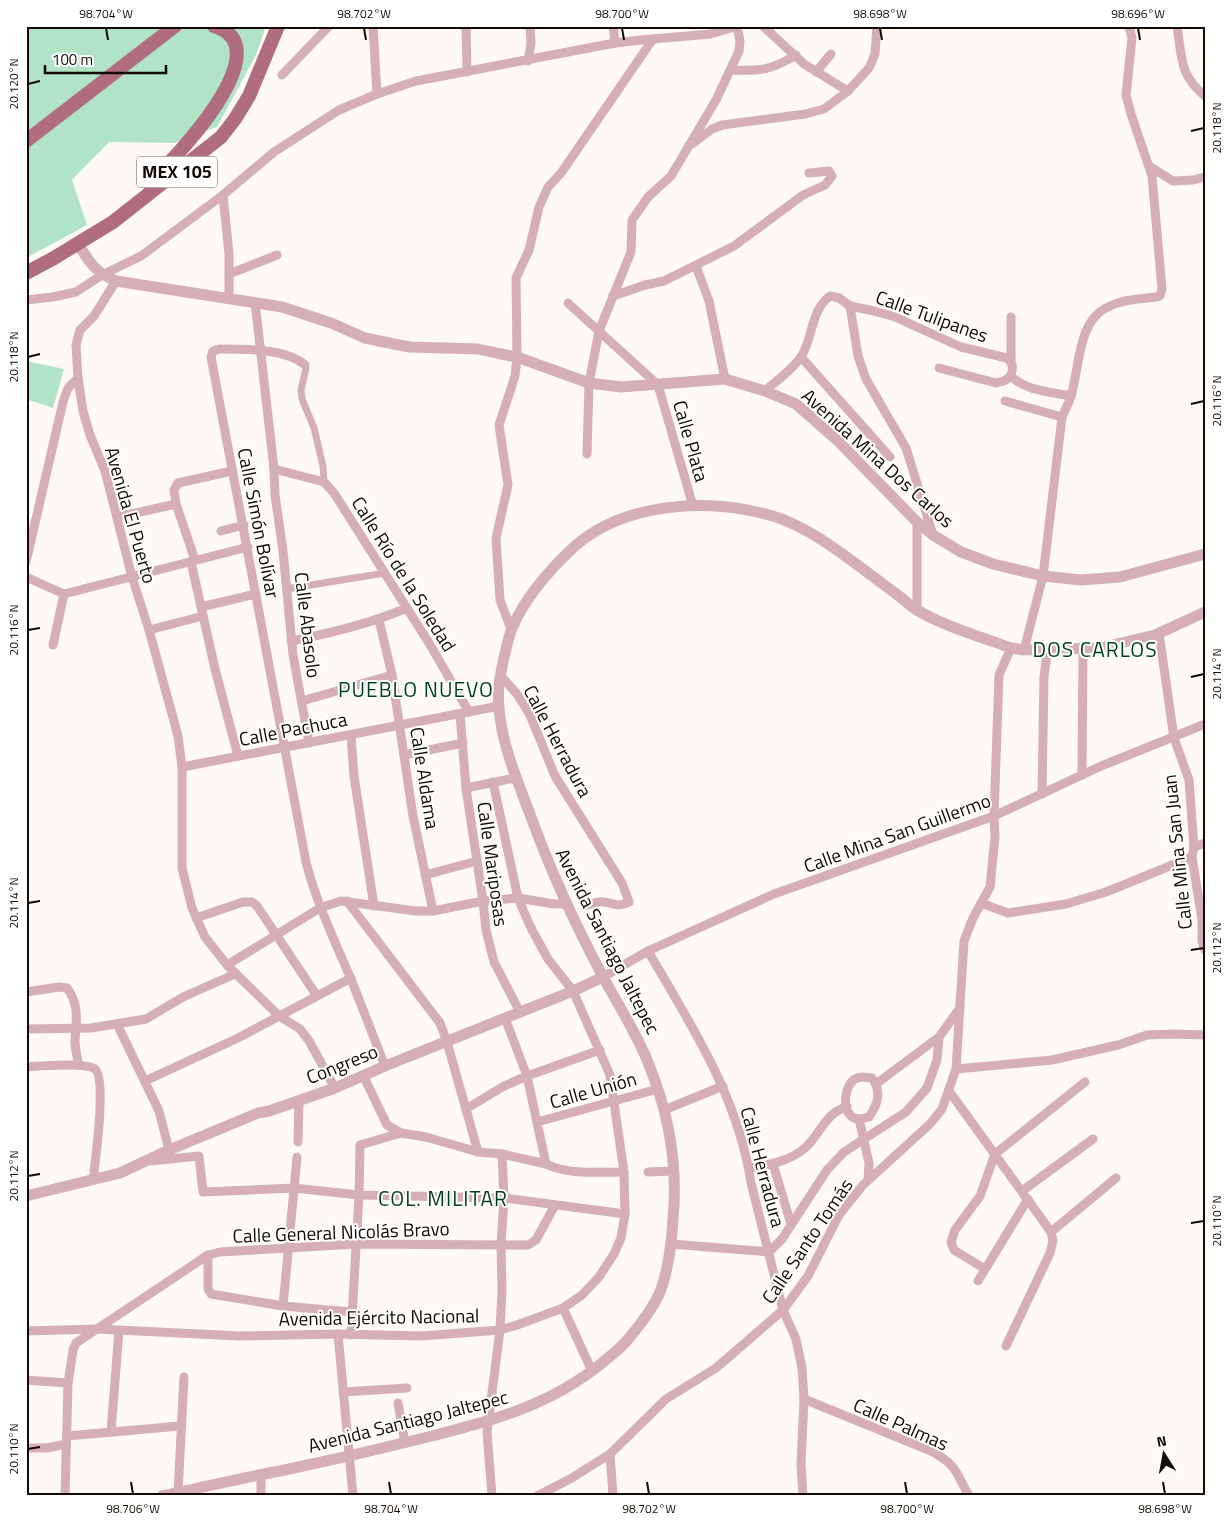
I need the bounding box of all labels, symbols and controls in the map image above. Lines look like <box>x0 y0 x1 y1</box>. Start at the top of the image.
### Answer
text: 98.704°W <box>79 4 133 23</box>
text: 98.702°W <box>337 4 391 23</box>
text: 98.700°W <box>595 4 649 23</box>
text: 98.698°W <box>853 4 907 23</box>
text: 98.696°W <box>1111 4 1165 23</box>
scale bar <box>45 42 166 74</box>
text: 100 m <box>52 48 93 71</box>
text: 20.120°N <box>4 58 23 110</box>
text: 20.118°N <box>1207 102 1226 154</box>
road number: MEX 105 <box>137 156 217 188</box>
street label: Calle Tulipanes <box>872 282 993 349</box>
text: 20.118°N <box>4 331 23 383</box>
text: 20.116°N <box>1207 375 1226 427</box>
street label: Avenida Mina Dos Carlos <box>796 381 961 534</box>
street label: Calle Plata <box>666 397 717 486</box>
street label: Avenida El Puerto <box>98 443 165 587</box>
street label: Calle Simón Bolívar <box>231 445 288 601</box>
street label: Calle Río de la Soledad <box>345 490 464 657</box>
street label: Calle Abasolo <box>288 570 329 680</box>
text: 20.116°N <box>4 604 23 656</box>
district label: DOS CARLOS <box>1032 633 1158 665</box>
text: 20.114°N <box>1207 648 1226 700</box>
district label: PUEBLO NUEVO <box>338 673 494 705</box>
street label: Calle Herradura <box>517 679 600 803</box>
street label: Calle Pachuca <box>236 704 350 753</box>
street label: Calle Aldama <box>403 725 448 832</box>
street label: Calle Mina San Juan <box>1154 773 1199 931</box>
street label: Calle Mina San Guillermo <box>799 785 995 880</box>
street label: Calle Mariposas <box>470 800 517 928</box>
street label: Avenida Santiago Jaltepec <box>549 843 668 1039</box>
text: 20.114°N <box>4 877 23 929</box>
text: 20.112°N <box>1207 922 1226 974</box>
street label: Congreso <box>302 1036 382 1091</box>
street label: Calle Unión <box>546 1063 640 1116</box>
street label: Calle Herradura <box>733 1103 794 1231</box>
text: 20.112°N <box>4 1150 23 1202</box>
street label: Calle Santo Tomás <box>754 1172 859 1309</box>
district label: COL. MILITAR <box>378 1182 508 1214</box>
text: 20.110°N <box>1207 1195 1226 1247</box>
street label: Calle General Nicolás Bravo <box>232 1213 450 1250</box>
street label: Avenida Ejército Nacional <box>278 1300 480 1333</box>
street label: Avenida Santiago Jaltepec <box>305 1382 511 1459</box>
street label: Calle Palmas <box>849 1390 954 1458</box>
text: 20.110°N <box>4 1423 23 1475</box>
north arrow <box>1138 1430 1188 1480</box>
text: N <box>1155 1430 1168 1452</box>
text: 98.706°W <box>106 1499 160 1518</box>
text: 98.704°W <box>364 1499 418 1518</box>
text: 98.702°W <box>622 1499 676 1518</box>
text: 98.700°W <box>880 1499 934 1518</box>
text: 98.698°W <box>1138 1499 1192 1518</box>

